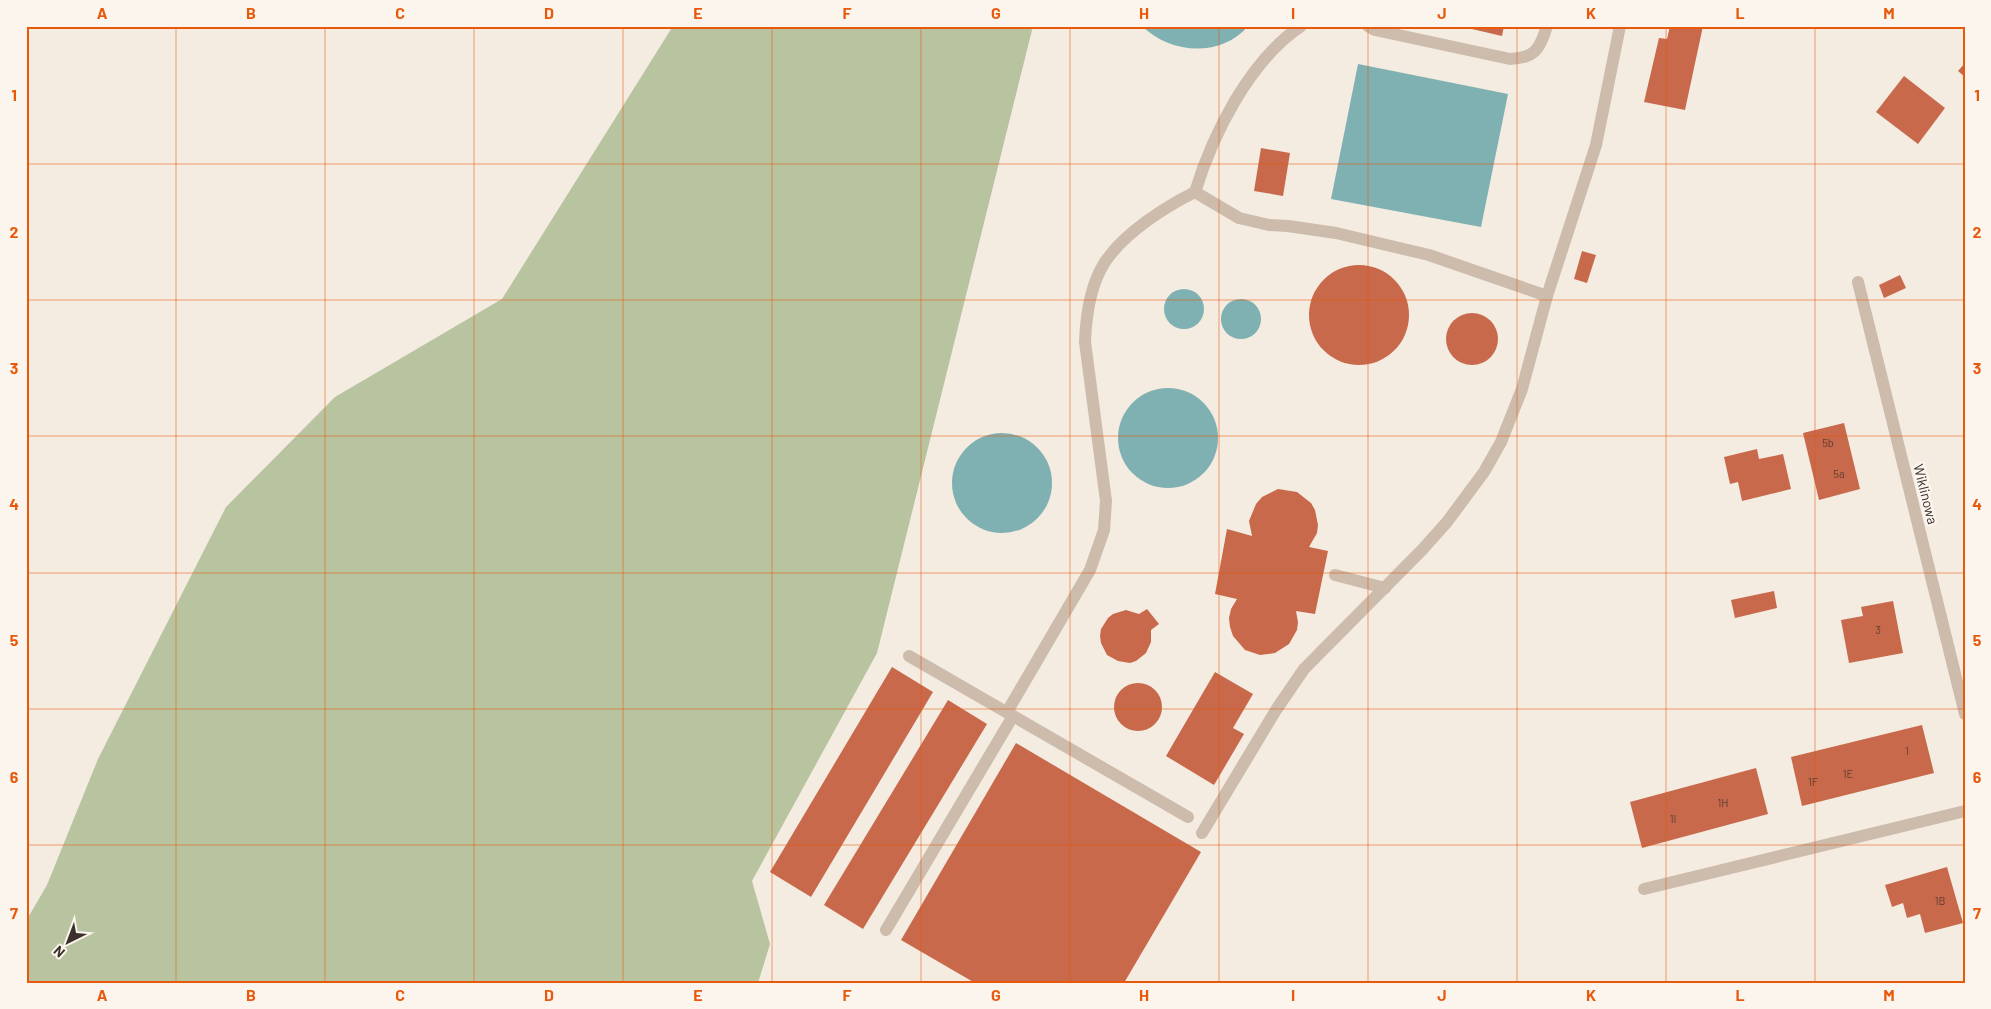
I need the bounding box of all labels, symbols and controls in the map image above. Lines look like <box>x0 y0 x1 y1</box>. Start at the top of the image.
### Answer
text: A <box>97 3 108 22</box>
text: B <box>246 3 256 22</box>
text: C <box>395 3 405 22</box>
text: D <box>544 3 554 22</box>
text: E <box>693 3 703 22</box>
text: F <box>843 3 852 22</box>
text: G <box>991 3 1001 22</box>
text: H <box>1139 3 1149 22</box>
text: I <box>1291 3 1295 22</box>
text: J <box>1437 3 1447 22</box>
text: K <box>1586 3 1596 22</box>
text: L <box>1735 3 1745 22</box>
text: M <box>1883 3 1895 22</box>
text: 1 <box>11 85 17 104</box>
text: 1 <box>1974 85 1980 104</box>
text: 2 <box>10 222 19 241</box>
text: 2 <box>1973 222 1982 241</box>
text: 3 <box>10 358 18 377</box>
text: 3 <box>1973 358 1981 377</box>
house number: 5b <box>1822 436 1834 449</box>
street label: Wiklinowa <box>1910 462 1942 526</box>
house number: 5a <box>1833 467 1845 480</box>
text: 4 <box>9 494 19 513</box>
text: 4 <box>1972 494 1982 513</box>
house number: 3 <box>1875 623 1881 636</box>
text: 5 <box>10 630 19 649</box>
text: 5 <box>1973 630 1982 649</box>
house number: 1 <box>1905 744 1909 757</box>
text: 6 <box>10 767 19 786</box>
house number: 1E <box>1843 767 1854 780</box>
text: 6 <box>1973 767 1982 786</box>
house number: 1F <box>1808 775 1818 788</box>
house number: 1H <box>1717 796 1729 809</box>
house number: 1I <box>1670 812 1676 825</box>
house number: 1B <box>1935 894 1945 907</box>
text: 7 <box>10 903 18 922</box>
text: 7 <box>1973 903 1981 922</box>
north arrow <box>42 916 92 966</box>
text: N <box>50 943 68 961</box>
text: A <box>97 985 108 1004</box>
text: B <box>246 985 256 1004</box>
text: C <box>395 985 405 1004</box>
text: D <box>544 985 554 1004</box>
text: E <box>693 985 703 1004</box>
text: F <box>843 985 852 1004</box>
text: G <box>991 985 1001 1004</box>
text: H <box>1139 985 1149 1004</box>
text: I <box>1291 985 1295 1004</box>
text: J <box>1437 985 1447 1004</box>
text: K <box>1586 985 1596 1004</box>
text: L <box>1735 985 1745 1004</box>
text: M <box>1883 985 1895 1004</box>

